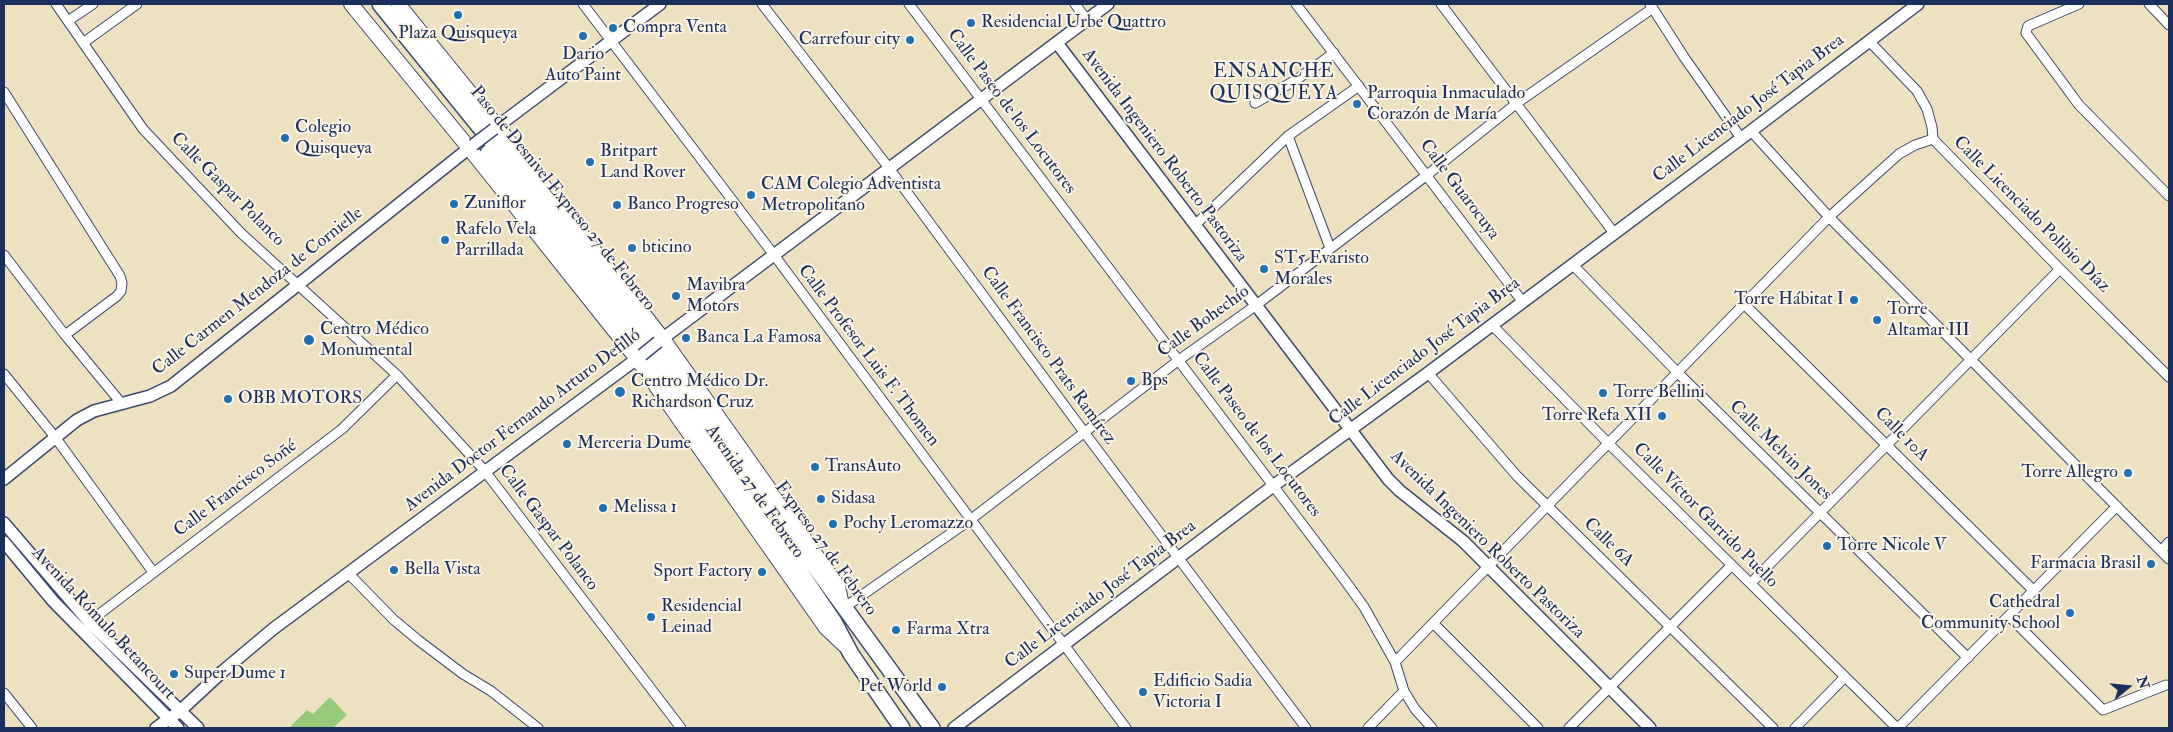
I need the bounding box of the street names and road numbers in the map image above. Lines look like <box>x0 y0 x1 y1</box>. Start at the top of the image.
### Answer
street label: Calle Paseo de los Locutores <box>942 25 1080 199</box>
street label: Calle Licenciado José Tapia Brea <box>1649 30 1849 188</box>
street label: Avenida Ingeniero Roberto Pastoriza <box>1077 45 1251 267</box>
street label: Paso de Desnivel Expreso 27 de Febrero <box>465 82 659 316</box>
street label: Calle Gaspar Polanco <box>165 128 289 252</box>
street label: Calle Licenciado Polibio Díaz <box>1948 132 2114 298</box>
street label: Calle Guarocuya <box>1414 136 1504 244</box>
street label: Calle Carmen Mendoza de Cornielle <box>149 203 367 381</box>
street label: Calle Profesor Luis F. Thomen <box>793 261 943 451</box>
street label: Calle Francisco Prats Ramírez <box>976 263 1120 449</box>
street label: Calle Licenciado José Tapia Brea <box>1325 273 1525 431</box>
street label: Calle Bohechío <box>1154 281 1254 363</box>
street label: Avenida Doctor Fernando Arturo Defilló <box>401 325 645 517</box>
street label: Calle Paseo de los Locutores <box>1187 348 1325 522</box>
street label: Calle Melvin Jones <box>1724 397 1836 505</box>
street label: Calle 10A <box>1869 403 1933 467</box>
street label: Avenida 27 de Febrero <box>700 421 808 563</box>
street label: Calle Francisco Soñé <box>170 436 302 542</box>
street label: Calle Víctor Garrido Puello <box>1628 439 1782 593</box>
street label: Avenida Ingeniero Roberto Pastoriza <box>1385 446 1589 644</box>
street label: Calle Gaspar Polanco <box>494 461 602 595</box>
street label: Expreso 27 de Febrero <box>769 478 881 620</box>
street label: Calle 6A <box>1578 514 1638 572</box>
street label: Calle Licenciado José Tapia Brea <box>1001 516 1201 674</box>
street label: Avenida Rómulo Betancourt <box>27 543 179 705</box>

